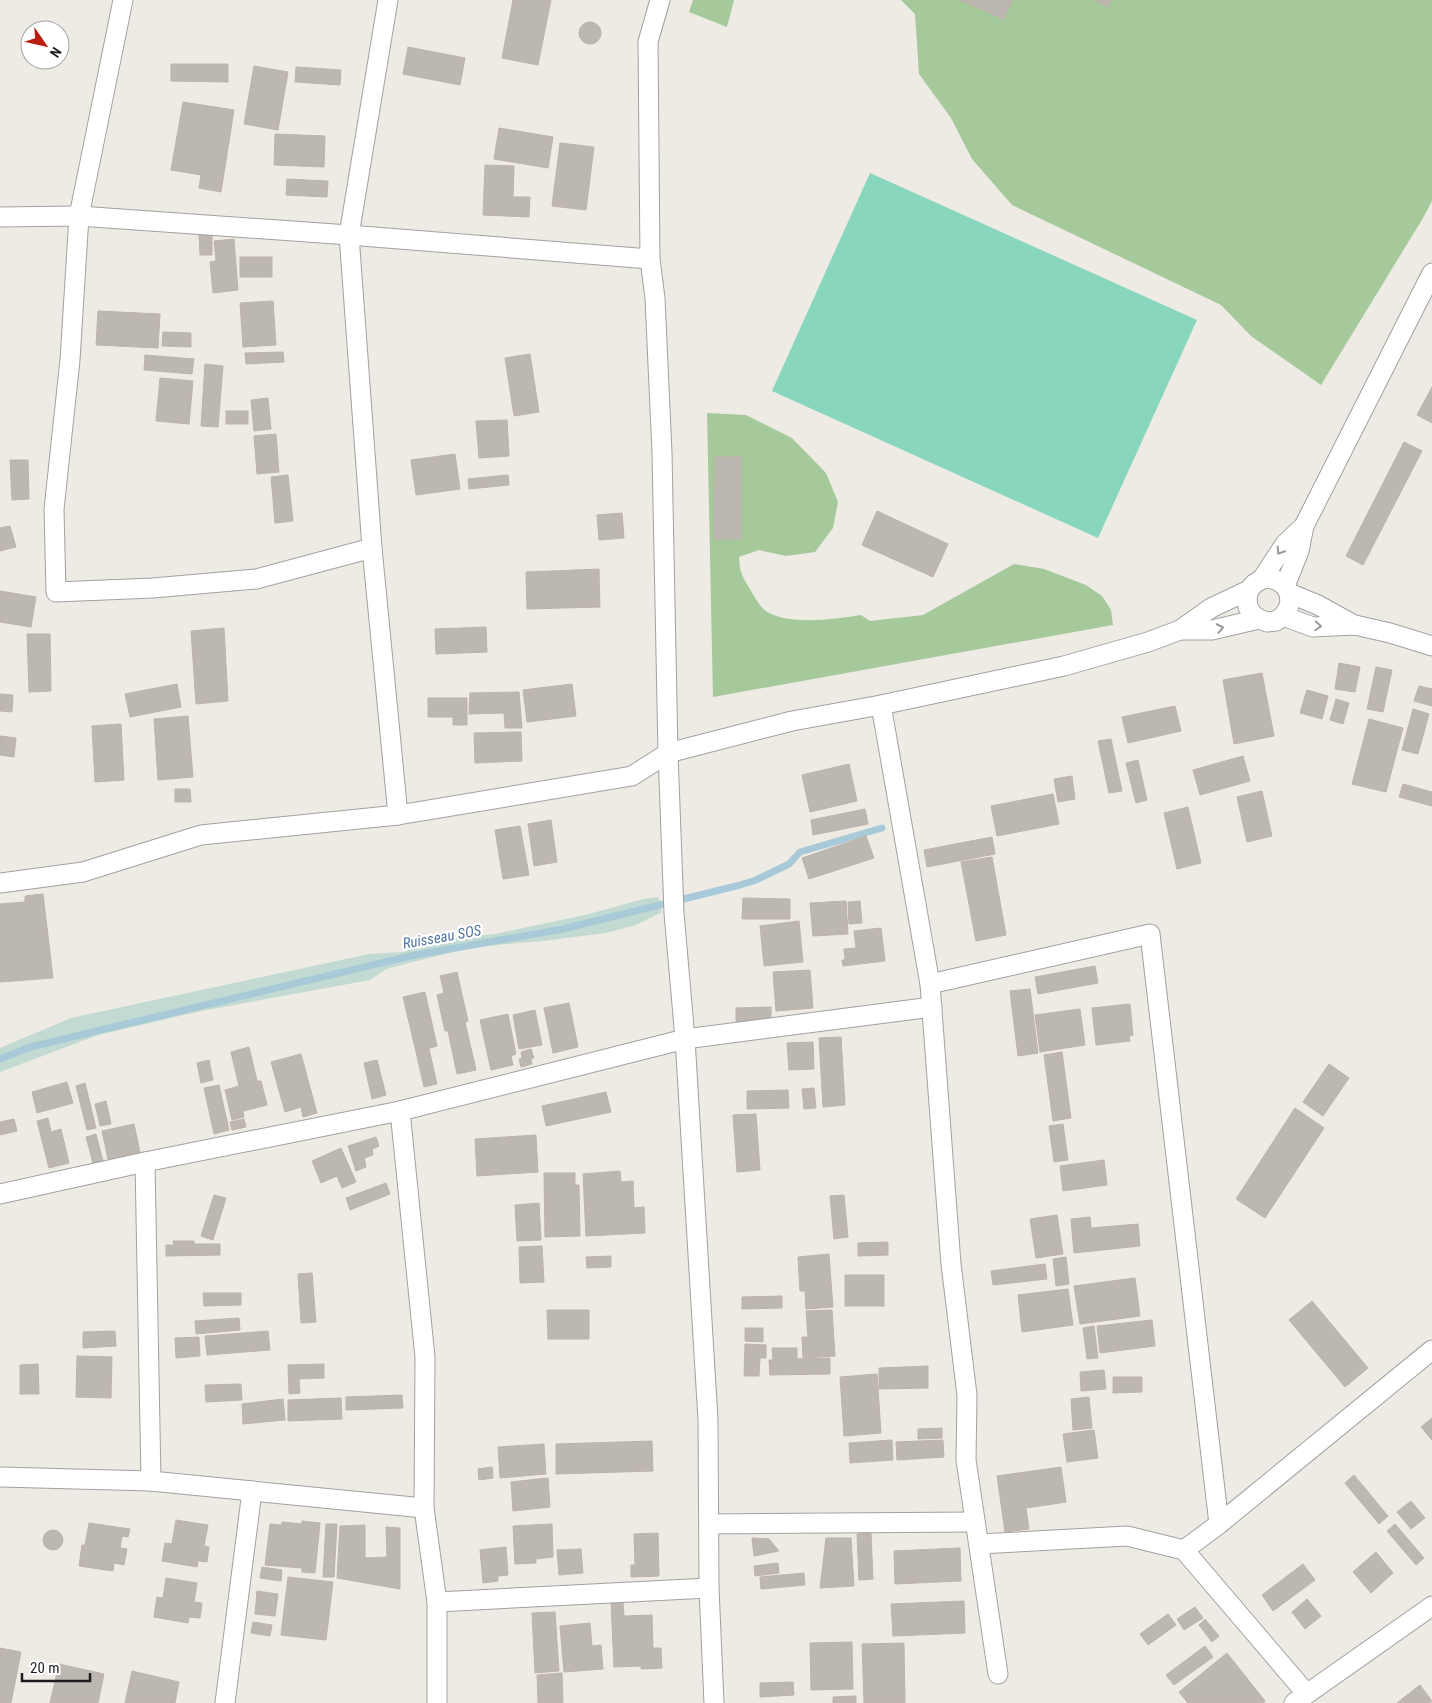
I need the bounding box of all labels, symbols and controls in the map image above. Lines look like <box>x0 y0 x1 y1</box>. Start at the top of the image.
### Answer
north arrow <box>20 20 70 70</box>
text: N <box>47 44 65 60</box>
one-way arrow <box>1277 546 1287 555</box>
one-way arrow <box>1315 620 1323 631</box>
one-way arrow <box>1216 623 1225 634</box>
water label: Ruisseau SOS <box>401 921 483 953</box>
scale bar <box>22 1650 90 1682</box>
text: 20 m <box>30 1659 60 1677</box>

